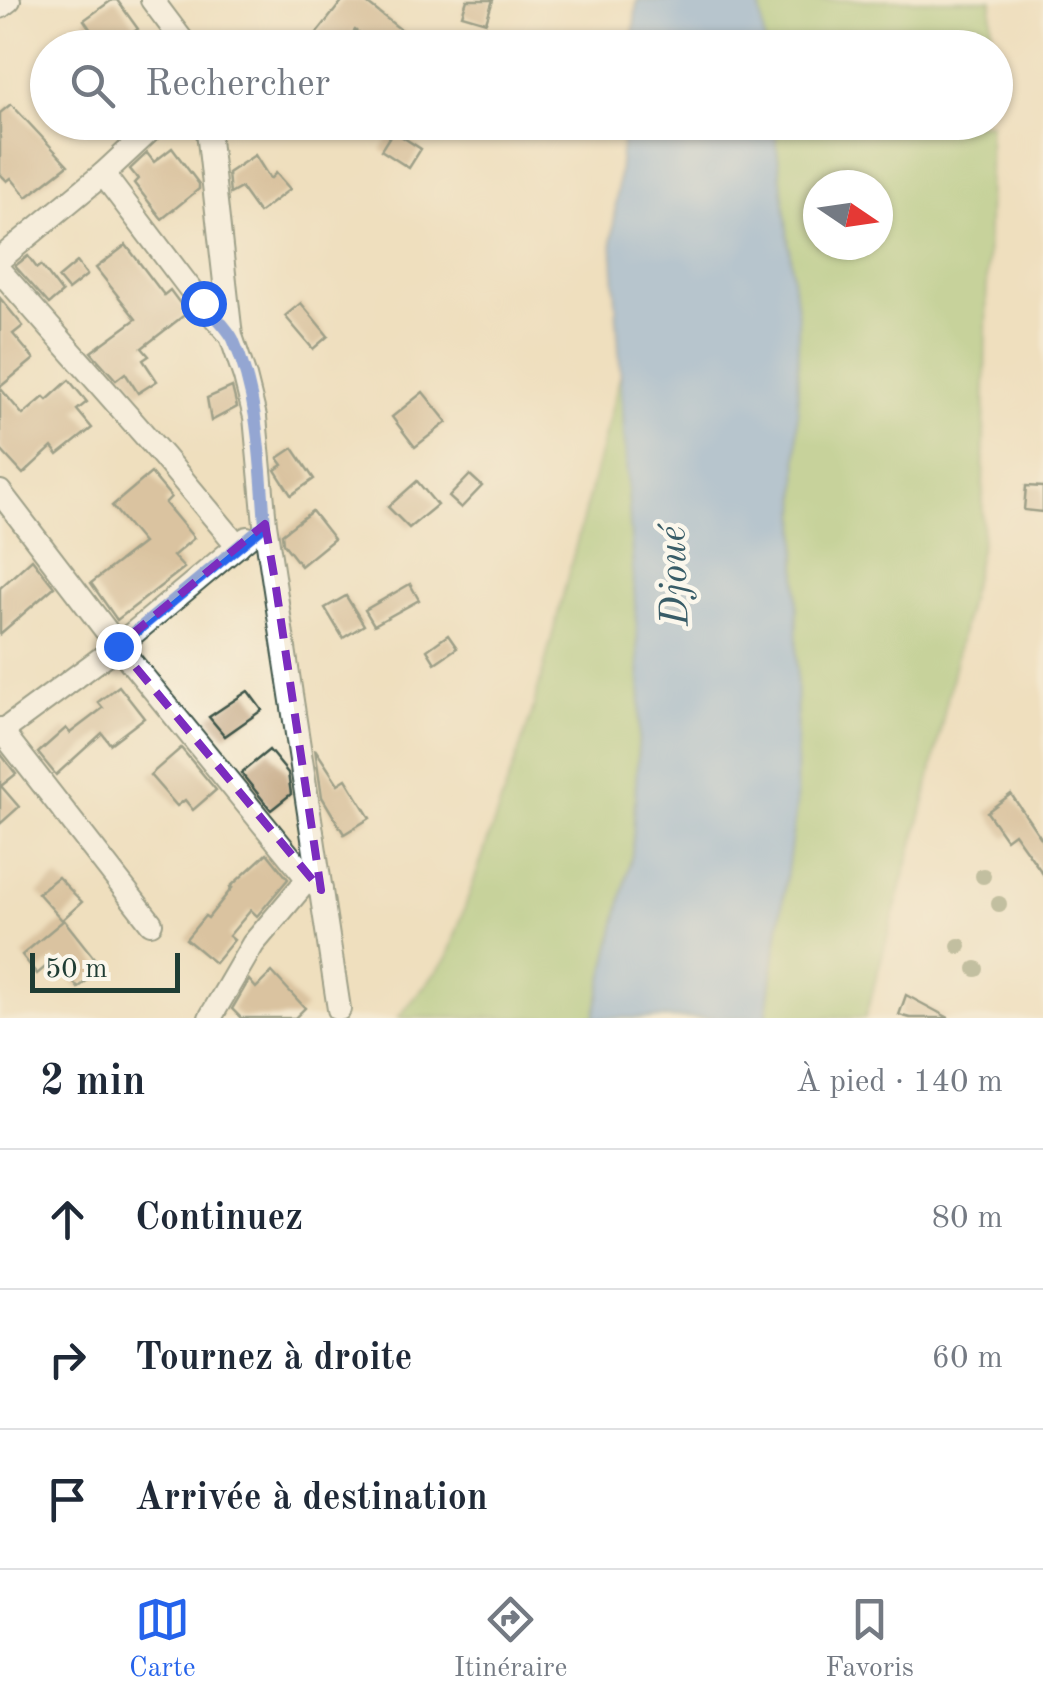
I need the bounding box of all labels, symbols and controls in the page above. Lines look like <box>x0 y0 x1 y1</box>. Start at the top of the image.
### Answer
search box <box>30 30 1013 140</box>
icon: search <box>65 58 120 113</box>
text: Rechercher <box>145 66 330 104</box>
north arrow <box>803 170 893 260</box>
route start <box>181 281 227 327</box>
water label: Djoué <box>654 521 698 628</box>
route end <box>96 624 142 670</box>
scale bar <box>30 948 180 993</box>
text: 50 m <box>45 956 108 984</box>
text: 2 min <box>40 1062 146 1104</box>
text: À pied · 140 m <box>796 1067 1003 1099</box>
icon: ahead <box>40 1192 95 1247</box>
text: Continuez <box>135 1200 303 1238</box>
text: 80 m <box>932 1203 1003 1235</box>
icon: right <box>40 1332 95 1387</box>
text: Tournez à droite <box>135 1340 413 1378</box>
text: 60 m <box>932 1343 1003 1375</box>
icon: arrive <box>40 1472 95 1527</box>
text: Arrivée à destination <box>135 1480 488 1518</box>
tab: Carte <box>129 1592 196 1687</box>
tab: Itinéraire <box>454 1592 567 1687</box>
tab: Favoris <box>825 1592 914 1687</box>

